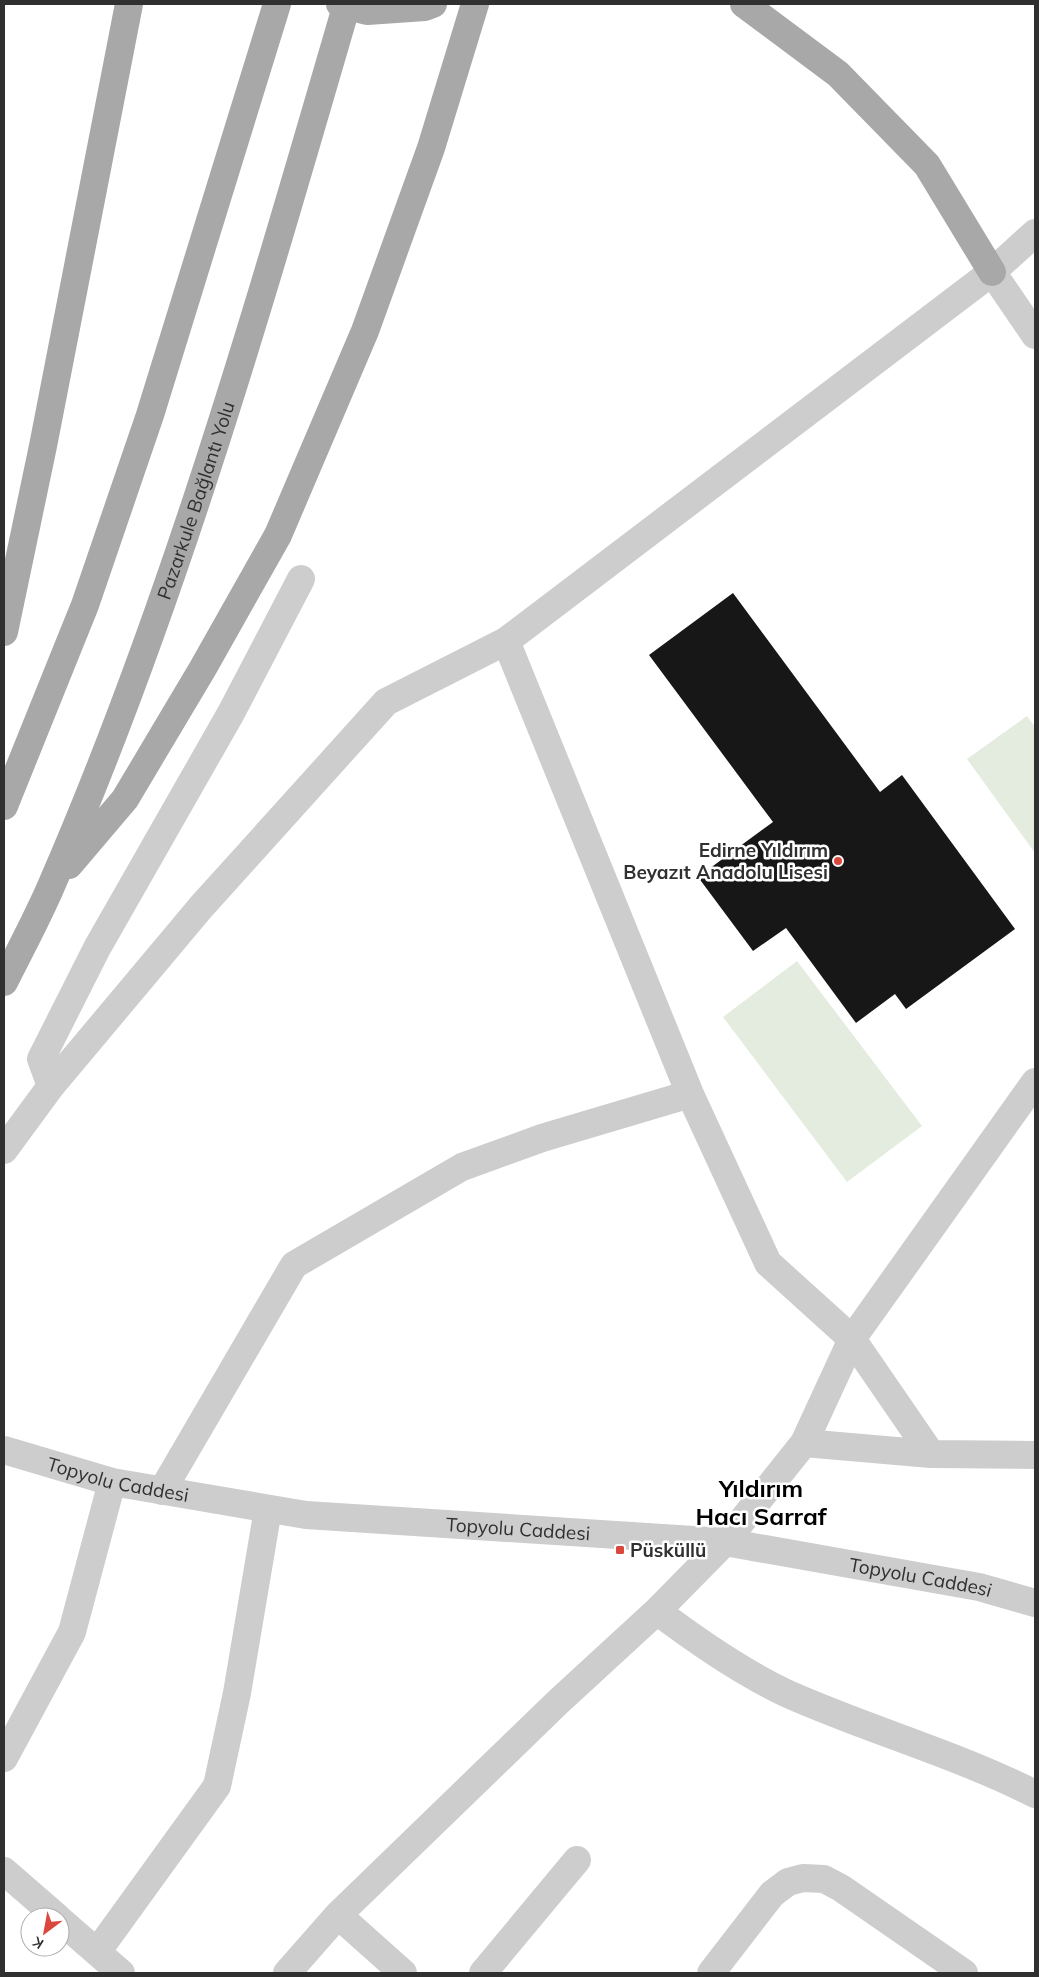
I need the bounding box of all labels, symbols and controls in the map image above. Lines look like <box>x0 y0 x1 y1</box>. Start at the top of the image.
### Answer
street label: Pazarkule Bağlantı Yolu <box>152 398 240 603</box>
place label: Edirne Yıldırım Beyazıt Anadolu Lisesi <box>623 838 828 884</box>
marker: Edirne Yıldırım Beyazıt Anadolu Lisesi <box>832 855 844 867</box>
street label: Topyolu Caddesi <box>44 1451 191 1507</box>
district label: Yıldırım Hacı Sarraf <box>695 1473 828 1531</box>
street label: Topyolu Caddesi <box>445 1512 591 1545</box>
place label: Püsküllü <box>630 1538 706 1562</box>
marker: Püsküllü <box>614 1544 626 1556</box>
street label: Topyolu Caddesi <box>847 1552 995 1602</box>
north arrow <box>20 1907 70 1957</box>
text: K <box>29 1933 47 1953</box>

